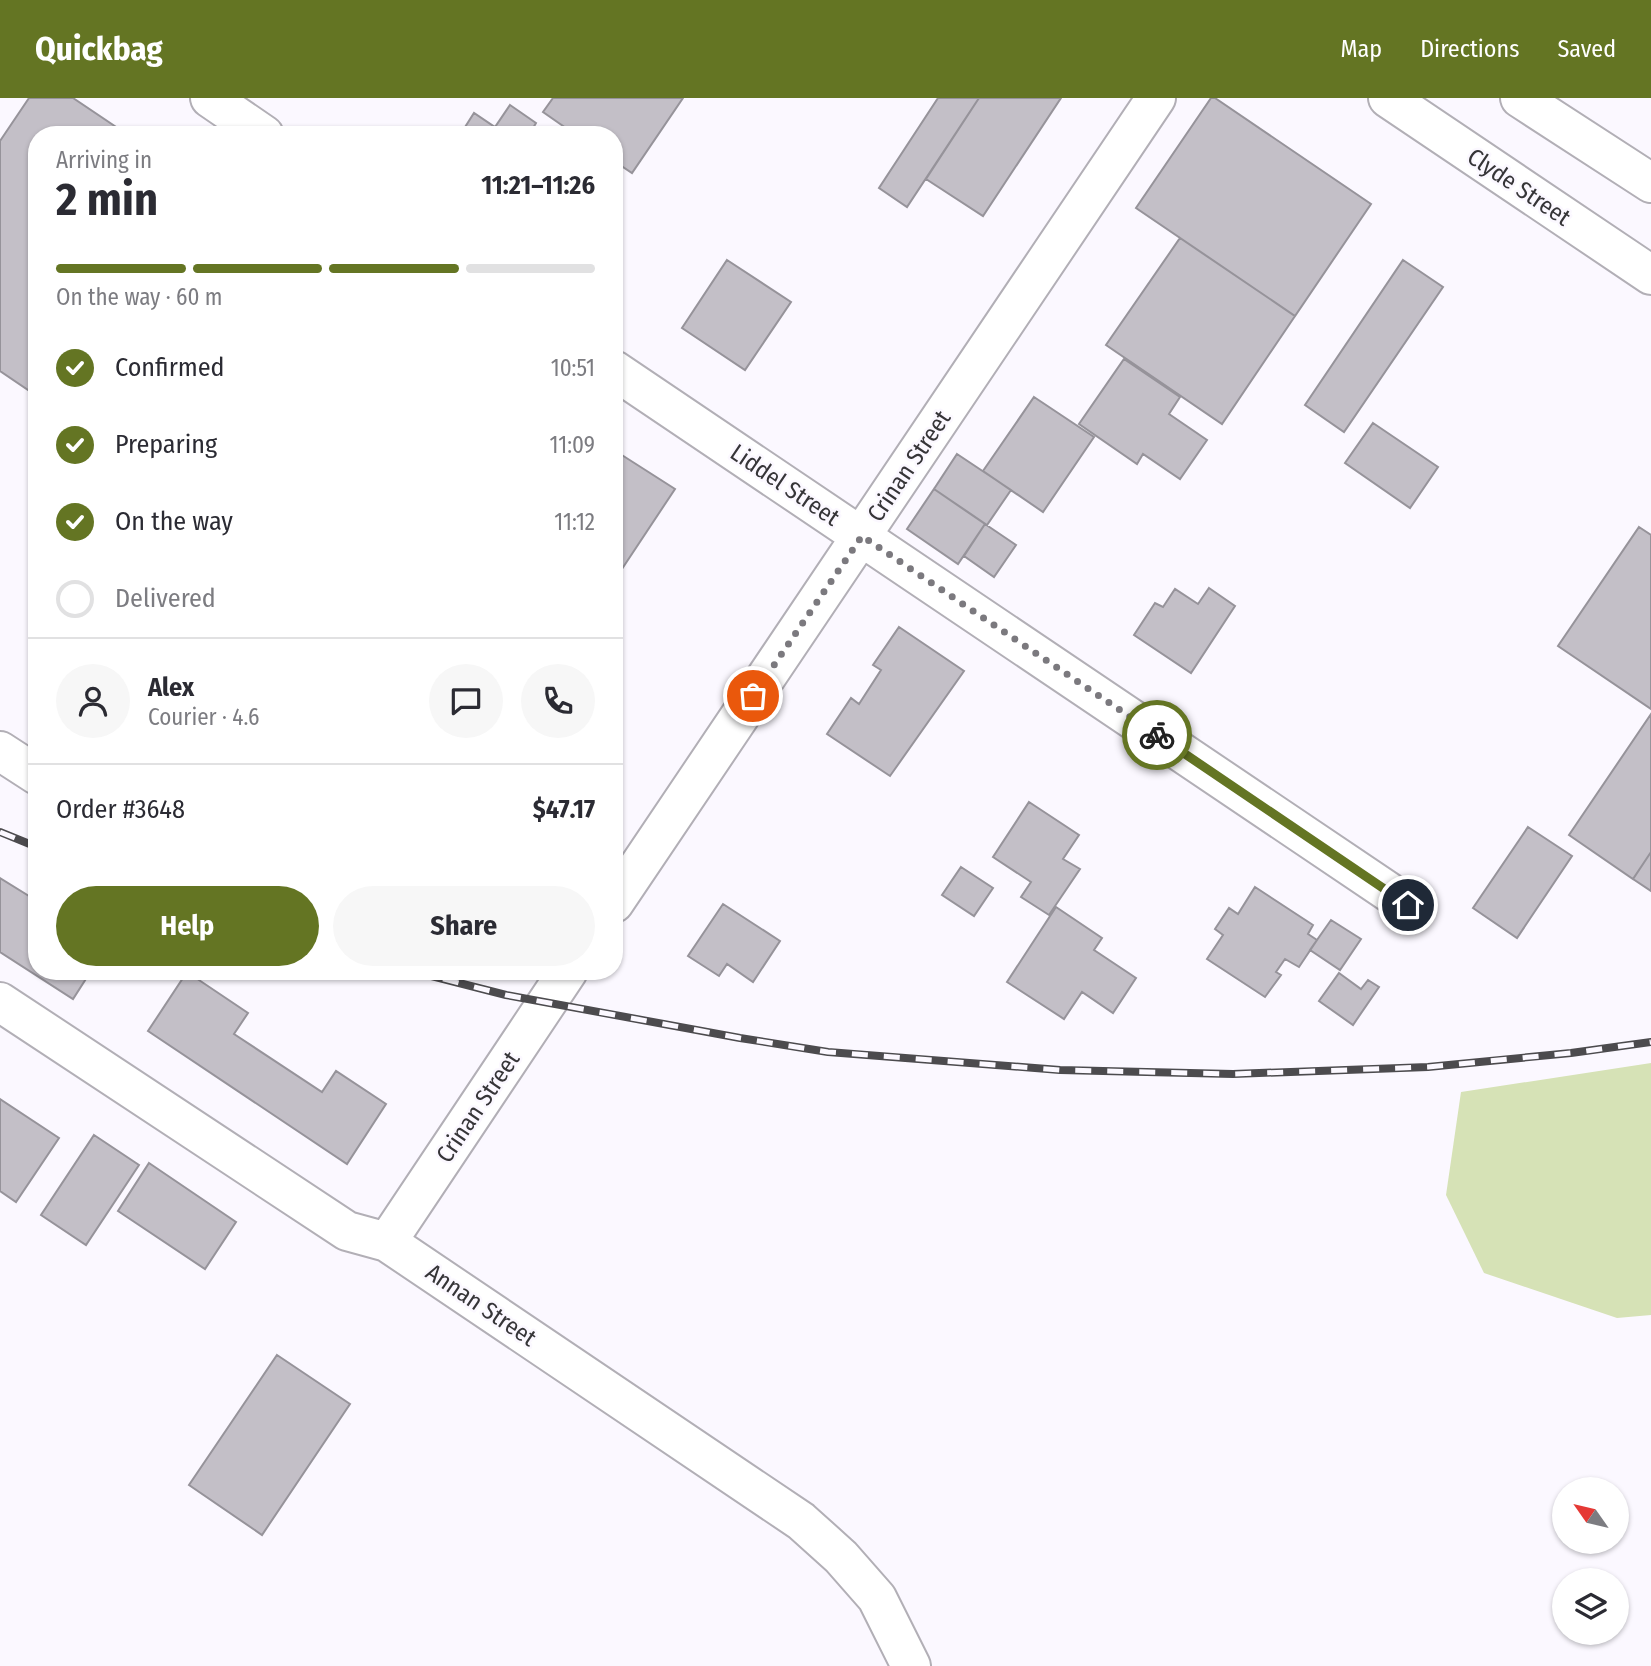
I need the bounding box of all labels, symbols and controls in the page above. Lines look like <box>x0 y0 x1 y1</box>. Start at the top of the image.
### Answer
text: Quickbag <box>35 29 163 69</box>
text: Map <box>1341 35 1382 63</box>
text: Directions <box>1420 35 1519 63</box>
text: Saved <box>1557 35 1616 63</box>
street label: Clyde Street <box>1462 142 1576 232</box>
text: Arriving in <box>56 146 152 174</box>
text: 11:21–11:26 <box>481 170 595 201</box>
text: 2 min <box>56 172 158 227</box>
text: On the way · 60 m <box>56 283 223 311</box>
icon: check <box>56 349 94 387</box>
text: Confirmed <box>115 352 225 383</box>
text: 10:51 <box>551 354 595 382</box>
street label: Crinan Street <box>862 405 956 527</box>
icon: check <box>56 426 94 464</box>
text: Preparing <box>115 429 217 460</box>
text: 11:09 <box>550 431 595 459</box>
street label: Liddel Street <box>725 438 845 532</box>
icon: check <box>56 503 94 541</box>
text: On the way <box>115 506 233 537</box>
text: 11:12 <box>554 508 595 536</box>
text: Delivered <box>115 583 216 614</box>
button: person <box>56 664 130 738</box>
button: chat <box>429 664 503 738</box>
button: phone <box>521 664 595 738</box>
pin <box>723 666 783 726</box>
text: Alex <box>148 672 194 703</box>
icon: bag <box>734 677 772 715</box>
courier <box>1122 700 1192 770</box>
text: Courier · 4.6 <box>148 703 259 731</box>
icon: bike <box>1138 716 1176 754</box>
text: Order #3648 <box>56 794 185 825</box>
text: $47.17 <box>533 794 595 825</box>
pin <box>1378 875 1438 935</box>
button: Help <box>56 886 319 966</box>
button: Share <box>333 886 595 966</box>
icon: home <box>1389 886 1427 924</box>
street label: Crinan Street <box>431 1046 525 1168</box>
street label: Annan Street <box>421 1258 542 1352</box>
north arrow <box>1552 1477 1629 1554</box>
map controls <box>1552 1477 1629 1645</box>
button: layers <box>1552 1568 1629 1645</box>

